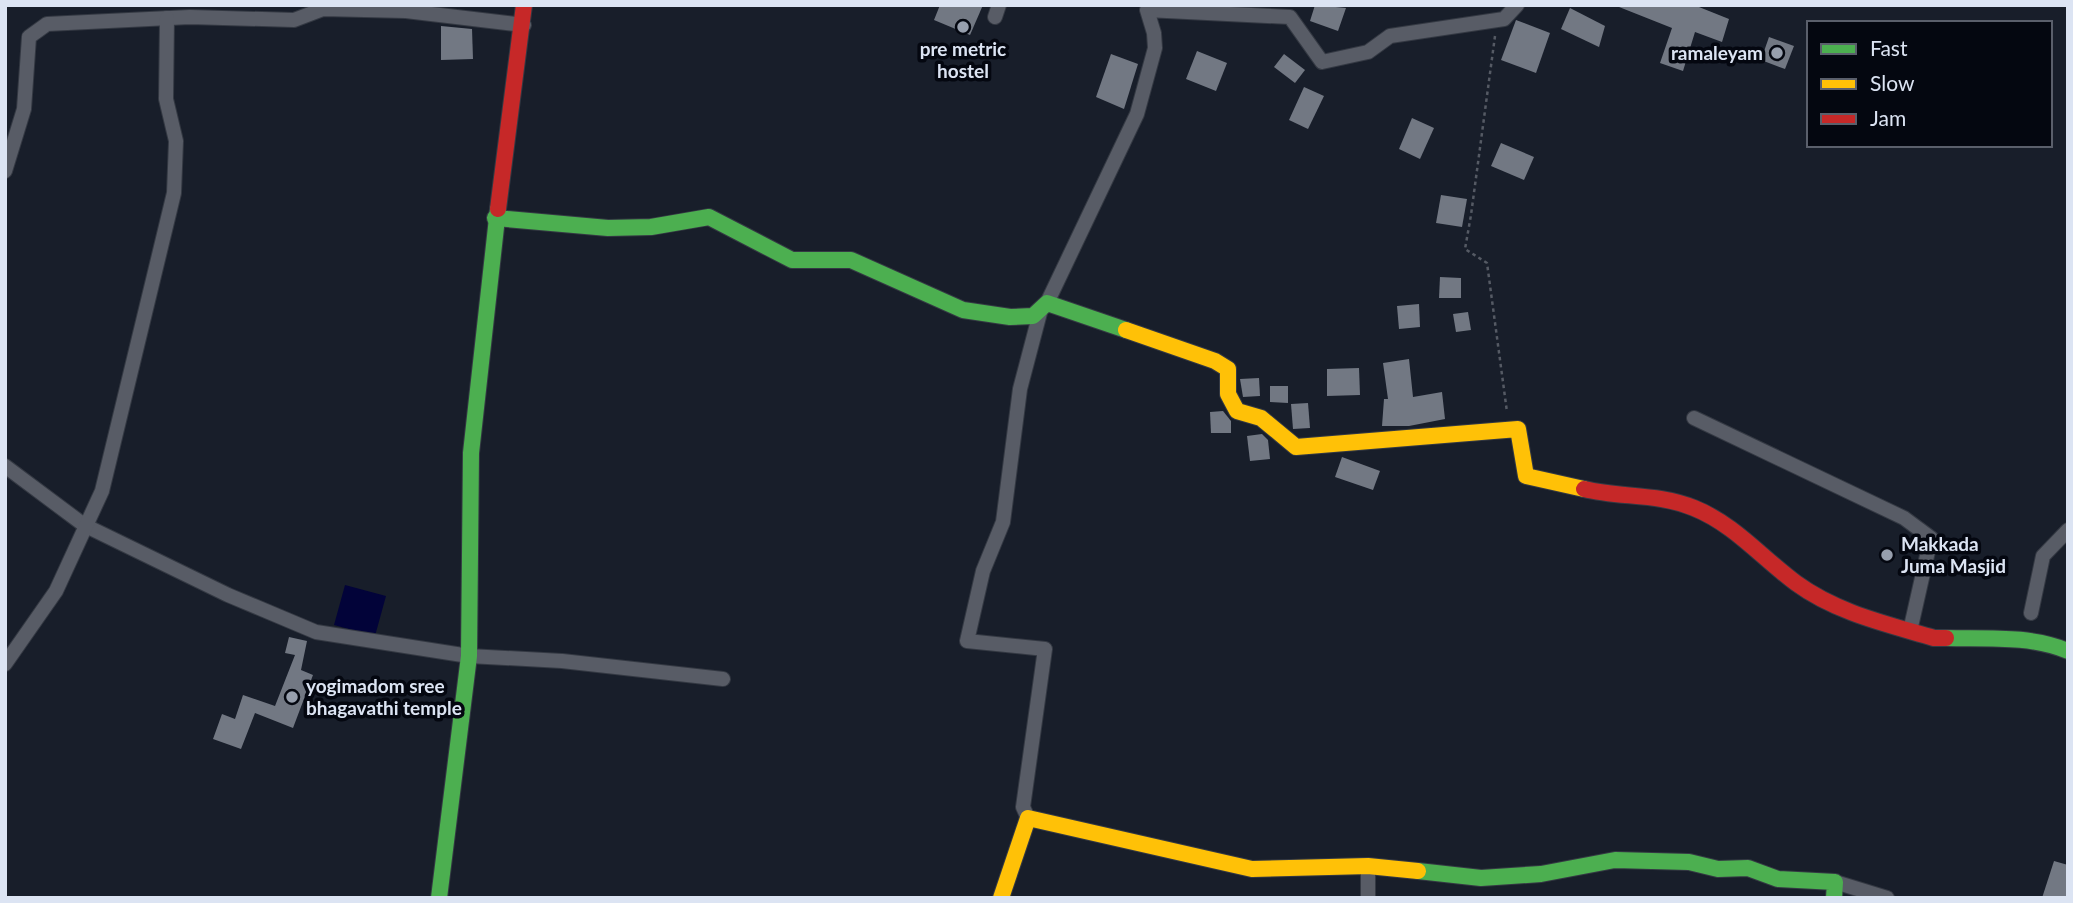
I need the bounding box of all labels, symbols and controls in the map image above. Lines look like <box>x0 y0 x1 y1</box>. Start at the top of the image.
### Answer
marker: pre metric hostel <box>955 19 971 35</box>
legend <box>1807 21 2052 147</box>
text: Fast <box>1870 35 1908 60</box>
place label: pre metric hostel <box>920 37 1006 82</box>
place label: ramaleyam <box>1671 41 1763 64</box>
marker: ramaleyam <box>1769 45 1785 61</box>
text: Slow <box>1870 70 1915 95</box>
text: Jam <box>1870 105 1906 130</box>
place label: Makkada Juma Masjid <box>1901 532 2006 577</box>
marker: Makkada Juma Masjid <box>1879 547 1895 563</box>
place label: yogimadom sree bhagavathi temple <box>306 674 462 719</box>
marker: yogimadom sree bhagavathi temple <box>284 689 300 705</box>

